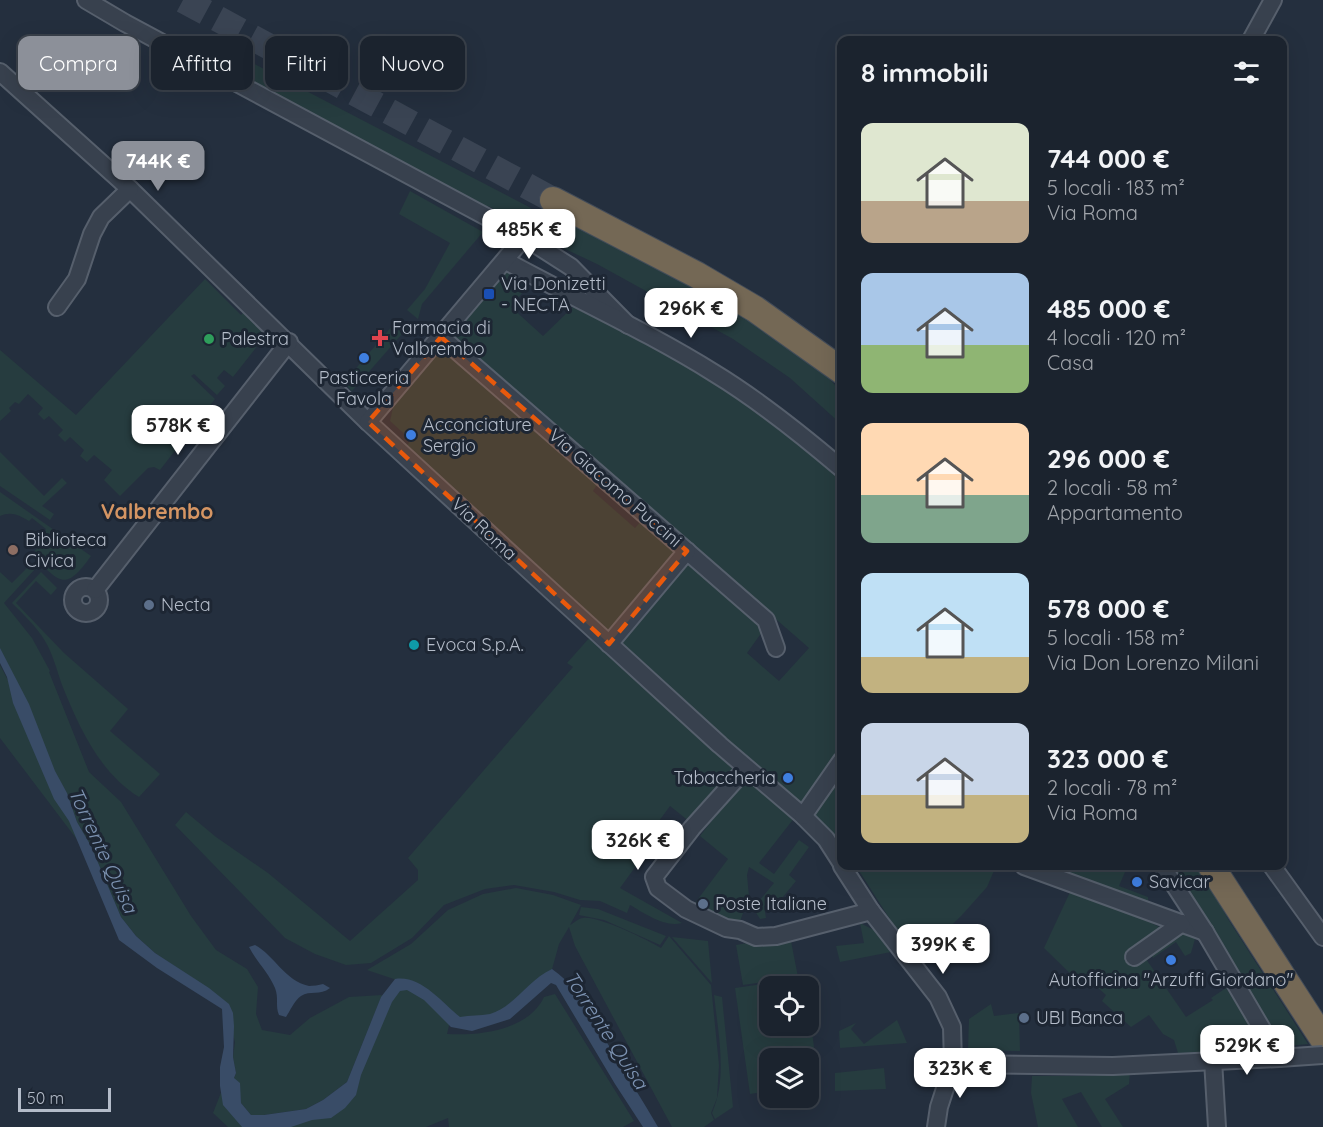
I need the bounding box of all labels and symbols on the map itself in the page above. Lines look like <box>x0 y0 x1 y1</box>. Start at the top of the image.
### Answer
pin: 744K € <box>109 141 207 192</box>
pin: 485K € <box>480 209 578 260</box>
place label: Via Donizetti - NECTA <box>501 272 606 316</box>
marker: Via Donizetti - NECTA <box>482 287 496 301</box>
pin: 296K € <box>642 288 740 339</box>
place label: Farmacia di Valbrembo <box>392 316 491 360</box>
place label: Palestra <box>221 327 289 350</box>
marker: Farmacia di Valbrembo <box>373 331 387 345</box>
marker: Palestra <box>202 332 216 346</box>
marker: Pasticceria Favola <box>357 351 371 365</box>
place label: Pasticceria Favola <box>319 366 409 410</box>
pin: 578K € <box>129 405 227 456</box>
place label: Acconciature Sergio <box>423 413 532 457</box>
street label: Via Giacomo Puccini <box>544 424 687 552</box>
marker: Acconciature Sergio <box>404 428 418 442</box>
street label: Via Roma <box>447 492 522 565</box>
district label: Valbrembo <box>101 498 213 524</box>
place label: Biblioteca Civica <box>25 528 107 572</box>
marker: Biblioteca Civica <box>6 543 20 557</box>
place label: Necta <box>161 593 211 616</box>
marker: Necta <box>142 598 156 612</box>
place label: Evoca S.p.A. <box>426 633 524 656</box>
marker: Evoca S.p.A. <box>407 638 421 652</box>
place label: Tabaccheria <box>673 766 776 789</box>
marker: Tabaccheria <box>781 771 795 785</box>
water label: Torrente Quisa <box>63 783 144 918</box>
pin: 326K € <box>589 820 687 871</box>
place label: Savicar <box>1149 870 1210 893</box>
marker: Savicar <box>1130 875 1144 889</box>
place label: Poste Italiane <box>715 892 827 915</box>
marker: Poste Italiane <box>696 897 710 911</box>
pin: 399K € <box>894 924 992 975</box>
marker: Autofficina "Arzuffi Giordano" <box>1164 953 1178 967</box>
water label: Torrente Quisa <box>559 966 655 1095</box>
place label: Autofficina "Arzuffi Giordano" <box>1049 968 1293 991</box>
place label: UBI Banca <box>1036 1006 1123 1029</box>
marker: UBI Banca <box>1017 1011 1031 1025</box>
pin: 529K € <box>1198 1025 1296 1076</box>
pin: 323K € <box>911 1048 1009 1099</box>
scale bar <box>18 1085 111 1112</box>

